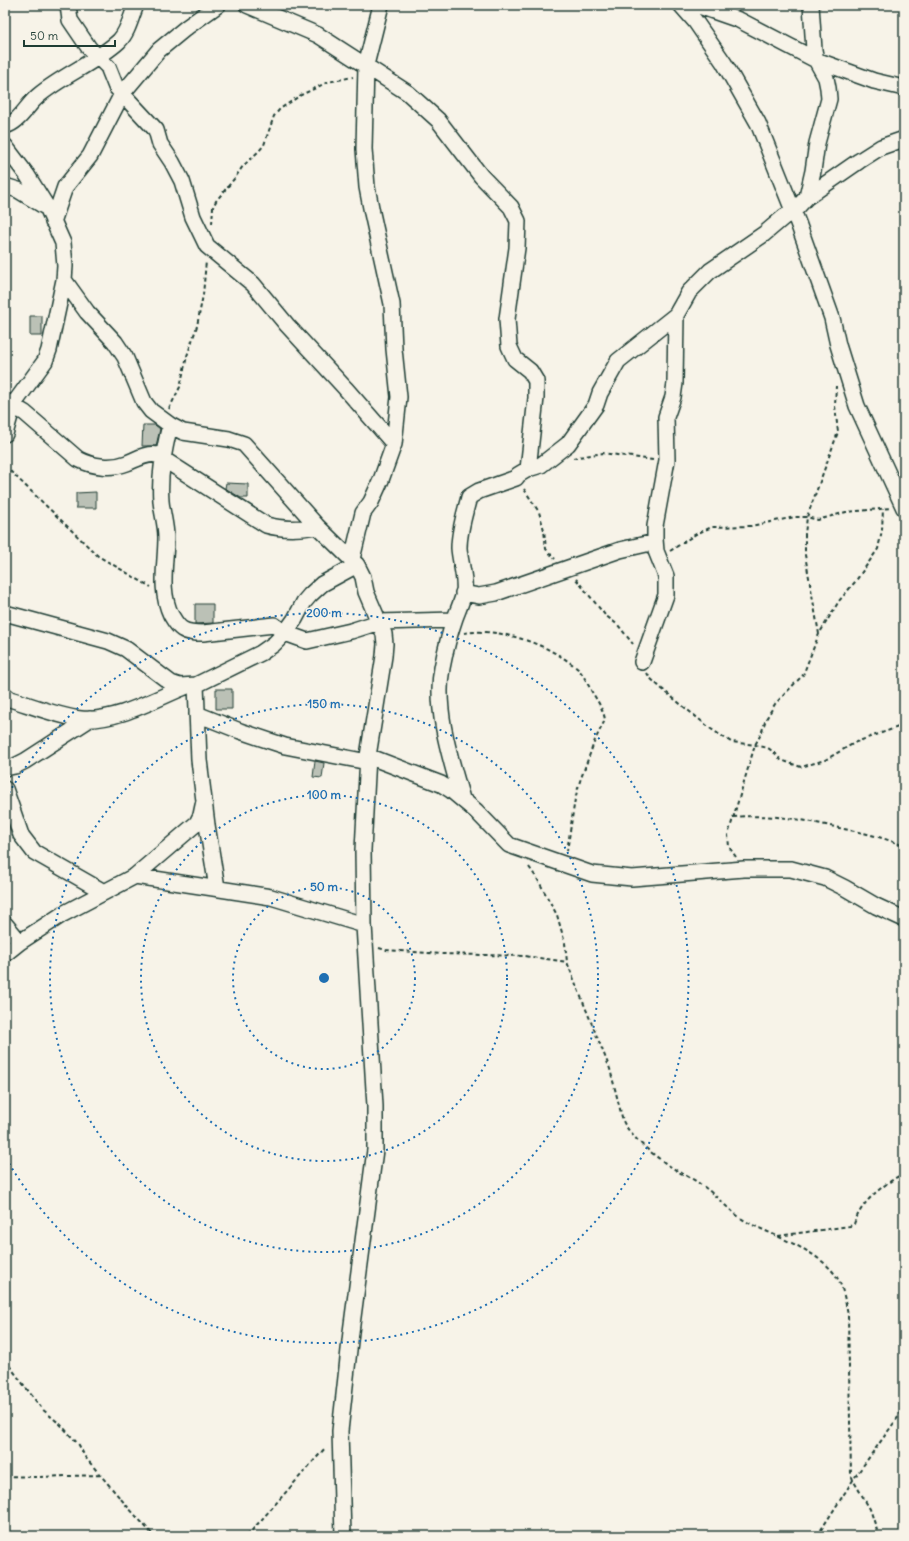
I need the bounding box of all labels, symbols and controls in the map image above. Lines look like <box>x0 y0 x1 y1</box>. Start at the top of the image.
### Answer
scale bar <box>24 22 115 48</box>
text: 50 m <box>30 28 59 43</box>
text: 200 m <box>306 605 342 620</box>
text: 150 m <box>308 696 341 711</box>
text: 100 m <box>307 787 341 802</box>
text: 50 m <box>310 879 339 894</box>
centre of rings <box>317 971 331 985</box>

